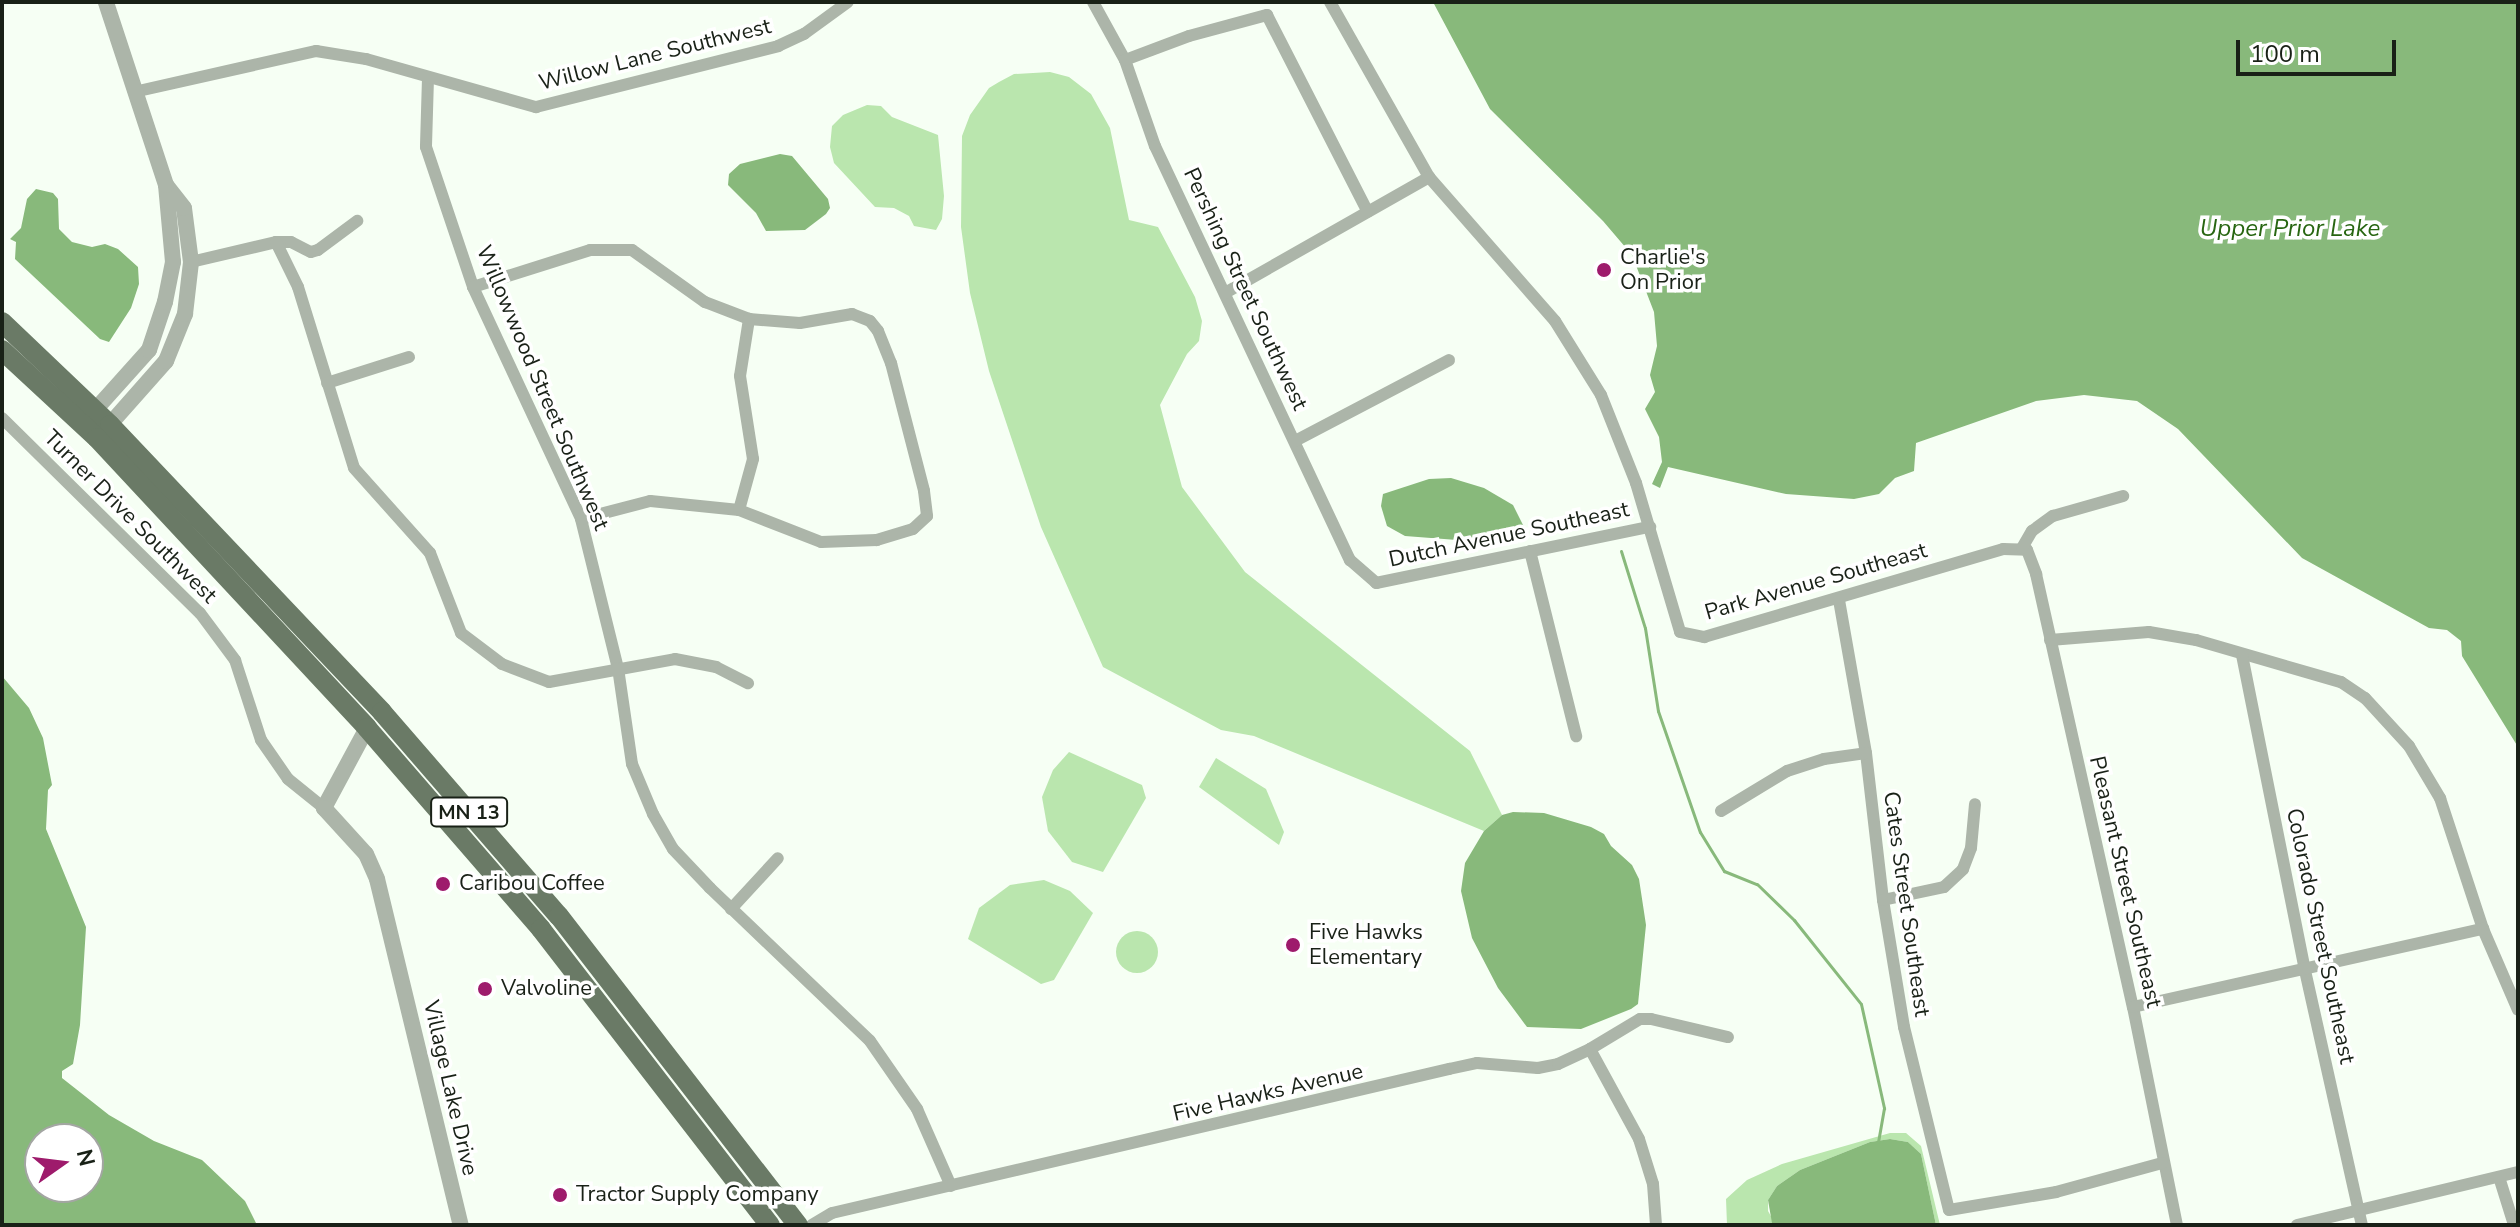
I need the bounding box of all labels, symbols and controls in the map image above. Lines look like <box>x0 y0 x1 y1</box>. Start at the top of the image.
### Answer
street label: Willow Lane Southwest <box>536 13 774 97</box>
scale bar <box>2240 24 2400 74</box>
text: 100 m <box>2250 38 2320 70</box>
street label: Pershing Street Southwest <box>1177 164 1313 414</box>
water label: Upper Prior Lake <box>2200 215 2380 243</box>
street label: Willowwood Street Southwest <box>470 242 614 534</box>
place label: Charlie's On Prior <box>1620 244 1706 296</box>
marker: Charlie's On Prior <box>1595 261 1613 279</box>
street label: Turner Drive Southwest <box>38 425 222 609</box>
street label: Dutch Avenue Southeast <box>1386 497 1632 573</box>
street label: Park Avenue Southeast <box>1702 538 1930 626</box>
street label: Pleasant Street Southeast <box>2083 754 2167 1010</box>
street label: Cates Street Southeast <box>1877 790 1935 1018</box>
road number: MN 13 <box>429 796 509 828</box>
street label: Colorado Street Southeast <box>2280 806 2360 1066</box>
place label: Caribou Coffee <box>459 871 605 897</box>
marker: Caribou Coffee <box>434 875 452 893</box>
place label: Five Hawks Elementary <box>1309 919 1423 970</box>
marker: Five Hawks Elementary <box>1284 936 1302 954</box>
place label: Valvoline <box>501 976 592 1002</box>
marker: Valvoline <box>476 980 494 998</box>
street label: Village Lake Drive <box>417 998 483 1178</box>
street label: Five Hawks Avenue <box>1170 1058 1366 1128</box>
north arrow <box>24 1123 104 1203</box>
text: N <box>69 1146 102 1169</box>
place label: Tractor Supply Company <box>576 1182 819 1208</box>
marker: Tractor Supply Company <box>551 1186 569 1204</box>

